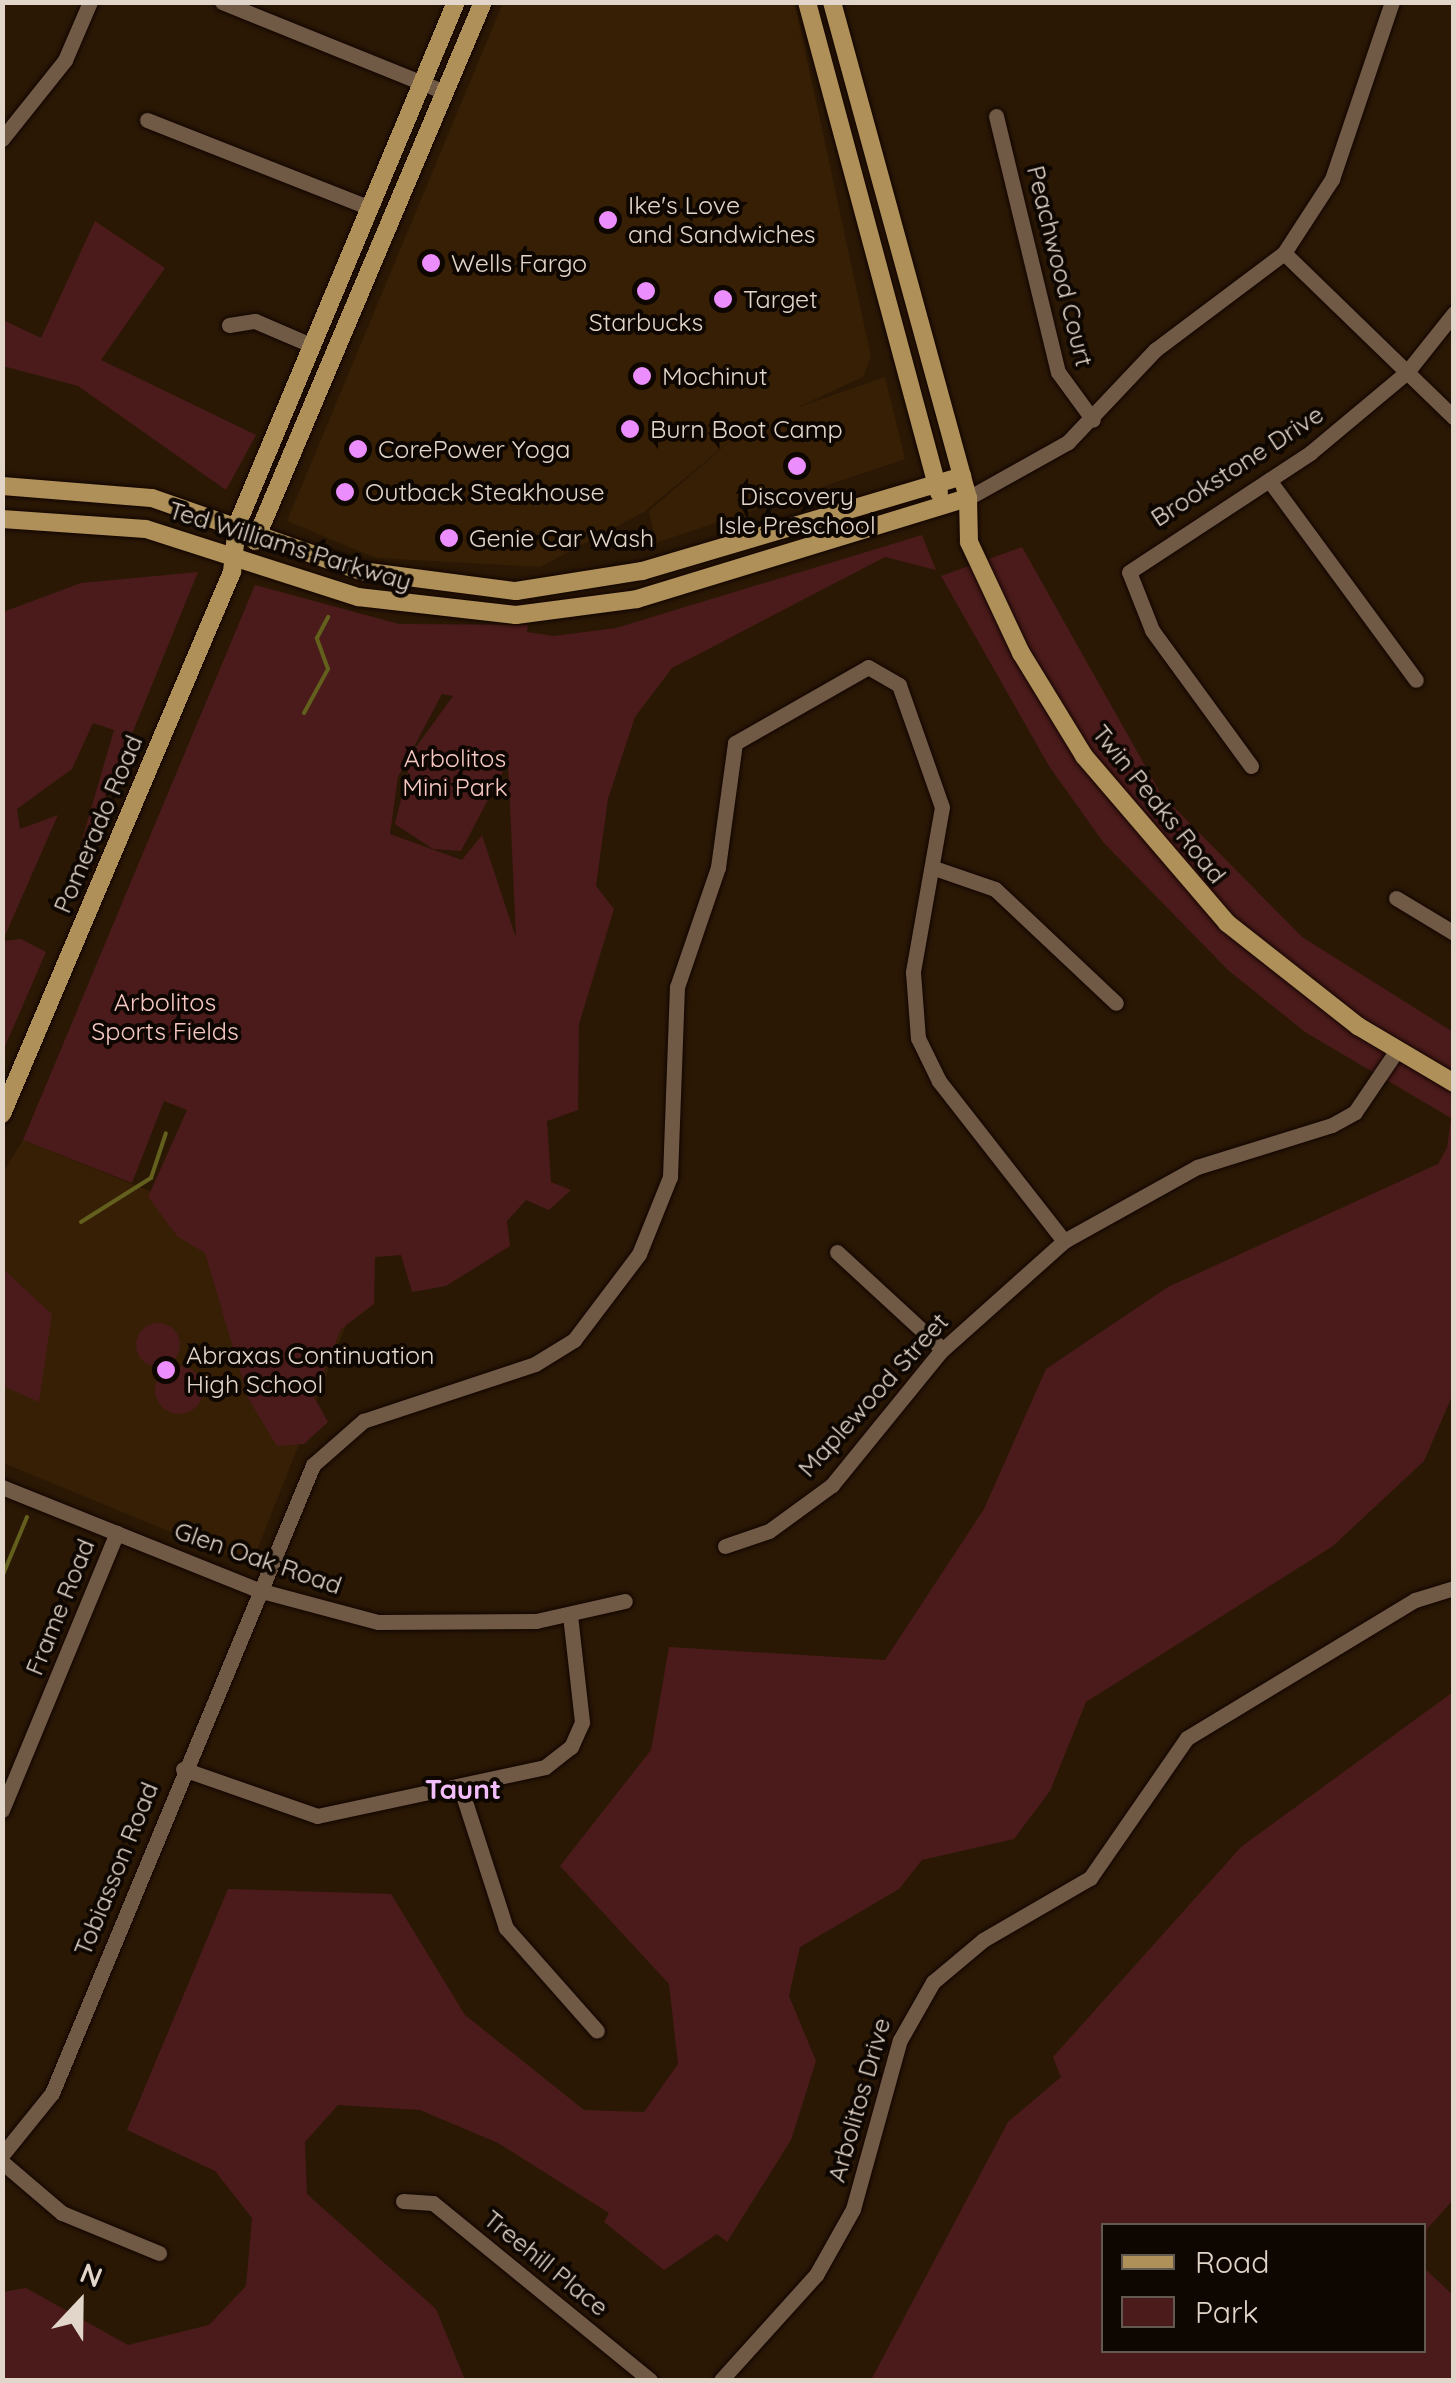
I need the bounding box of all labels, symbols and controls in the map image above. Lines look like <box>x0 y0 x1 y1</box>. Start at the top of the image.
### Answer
street label: Peachwood Court <box>1021 162 1099 370</box>
place label: Ike's Love and Sandwiches <box>628 191 816 250</box>
marker: Ike's Love and Sandwiches <box>597 209 619 231</box>
place label: Wells Fargo <box>451 248 587 278</box>
marker: Wells Fargo <box>420 252 442 274</box>
marker: Starbucks <box>635 280 657 302</box>
place label: Target <box>743 284 818 314</box>
marker: Target <box>712 288 734 310</box>
place label: Starbucks <box>589 307 703 337</box>
place label: Mochinut <box>662 361 767 391</box>
marker: Mochinut <box>631 365 653 387</box>
street label: Brookstone Drive <box>1145 399 1329 533</box>
place label: Burn Boot Camp <box>650 414 843 444</box>
marker: Burn Boot Camp <box>619 418 641 440</box>
place label: CorePower Yoga <box>378 434 570 464</box>
marker: CorePower Yoga <box>347 438 369 460</box>
marker: Discovery Isle Preschool <box>786 455 808 477</box>
place label: Outback Steakhouse <box>365 477 605 507</box>
marker: Outback Steakhouse <box>334 481 356 503</box>
place label: Discovery Isle Preschool <box>718 482 876 541</box>
street label: Ted Williams Parkway <box>165 495 415 597</box>
place label: Genie Car Wash <box>469 523 654 553</box>
marker: Genie Car Wash <box>438 527 460 549</box>
street label: Twin Peaks Road <box>1086 719 1232 889</box>
street label: Pomerado Road <box>47 731 149 917</box>
park label: Arbolitos Mini Park <box>402 744 508 803</box>
park label: Arbolitos Sports Fields <box>91 988 239 1047</box>
street label: Maplewood Street <box>792 1307 954 1483</box>
place label: Abraxas Continuation High School <box>186 1341 434 1400</box>
marker: Abraxas Continuation High School <box>155 1359 177 1381</box>
street label: Glen Oak Road <box>170 1515 346 1601</box>
street label: Frame Road <box>19 1535 101 1679</box>
district label: Taunt <box>425 1772 501 1806</box>
street label: Tobiasson Road <box>67 1778 165 1960</box>
street label: Arbolitos Drive <box>821 2014 897 2186</box>
street label: Treehill Place <box>478 2204 614 2322</box>
legend <box>1101 2223 1426 2353</box>
text: Road <box>1195 2243 1269 2281</box>
north arrow <box>30 2253 130 2353</box>
text: N <box>75 2255 108 2295</box>
text: Park <box>1195 2293 1259 2331</box>

